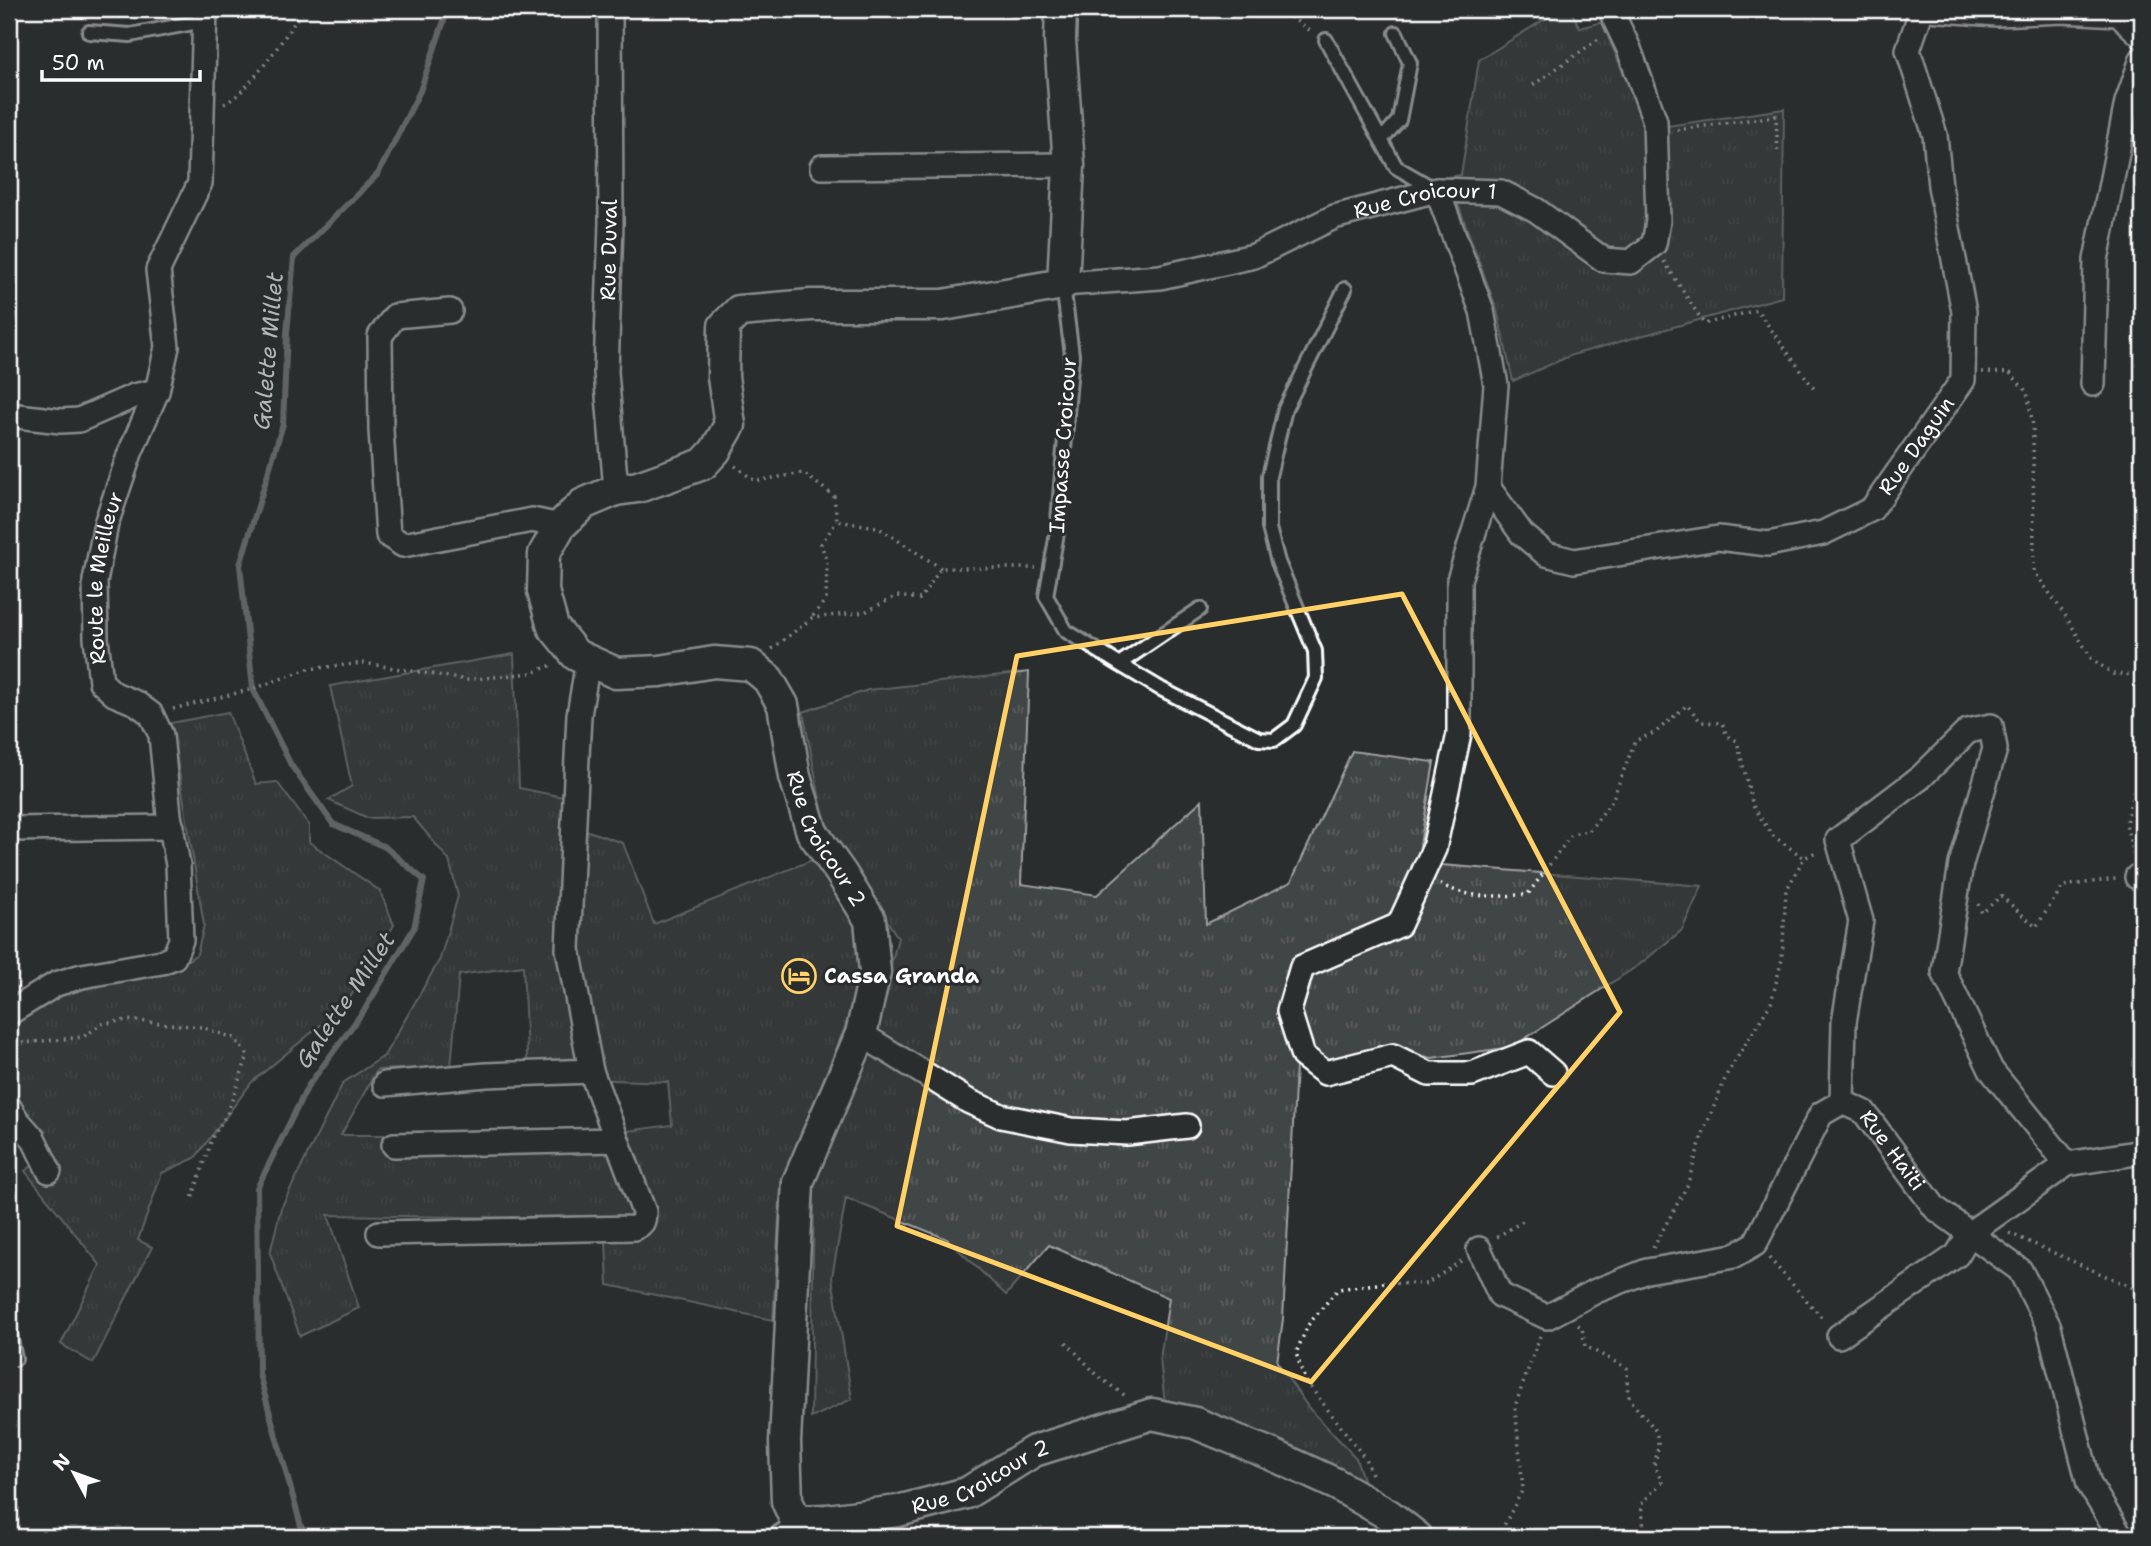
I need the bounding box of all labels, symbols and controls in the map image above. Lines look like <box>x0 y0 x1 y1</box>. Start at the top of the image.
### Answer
scale bar <box>42 38 200 82</box>
text: 50 m <box>52 49 105 77</box>
street label: Rue Croicour 1 <box>1351 176 1497 225</box>
street label: Rue Duval <box>594 198 624 301</box>
water label: Galette Millet <box>246 271 290 431</box>
street label: Impasse Croicour <box>1043 356 1083 534</box>
street label: Rue Daguin <box>1872 391 1961 501</box>
street label: Route le Meilleur <box>81 488 130 666</box>
street label: Rue Croicour 2 <box>780 767 872 912</box>
water label: Galette Millet <box>288 926 402 1074</box>
hotel icon: Cassa Granda <box>780 957 818 995</box>
place label: Cassa Granda <box>824 962 980 990</box>
street label: Rue Haïti <box>1853 1104 1932 1196</box>
street label: Rue Croicour 2 <box>909 1433 1052 1521</box>
north arrow <box>38 1438 108 1508</box>
text: N <box>47 1448 76 1476</box>

